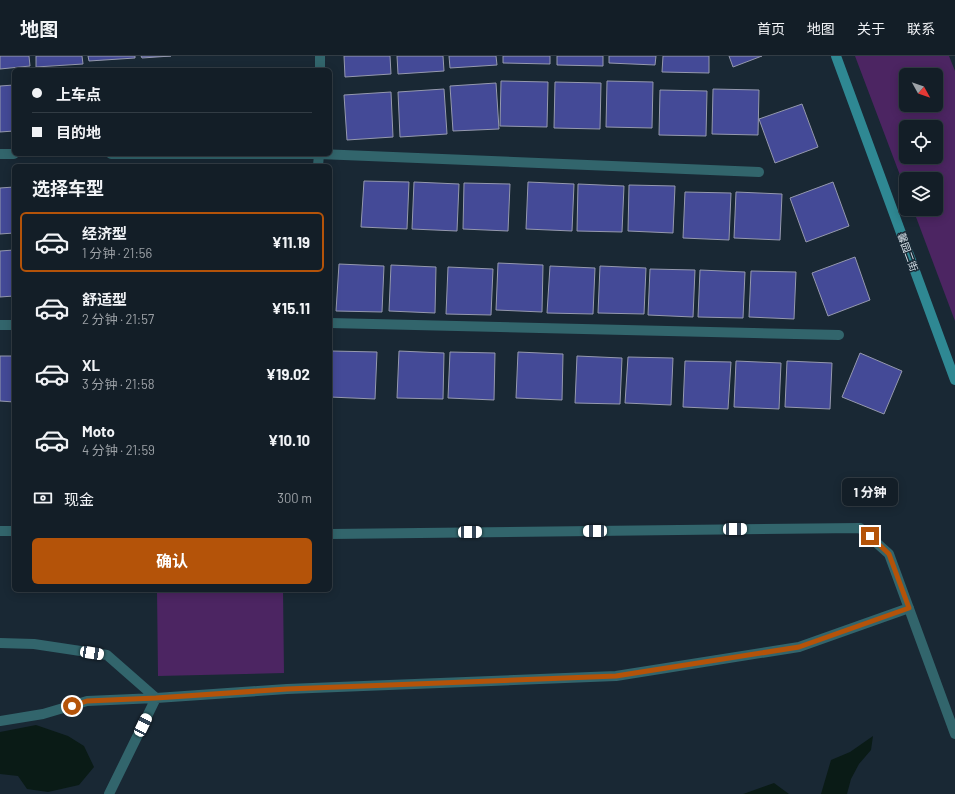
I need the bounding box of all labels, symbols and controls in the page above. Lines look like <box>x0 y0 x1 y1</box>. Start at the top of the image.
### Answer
text: 地图 <box>20 17 58 40</box>
text: 首页 <box>757 20 785 37</box>
text: 地图 <box>807 20 835 37</box>
text: 关于 <box>857 20 885 37</box>
text: 联系 <box>907 20 935 37</box>
north arrow <box>899 68 943 112</box>
map controls <box>899 68 943 216</box>
text: 上车点 <box>56 85 101 103</box>
button: locate <box>899 120 943 164</box>
text: 目的地 <box>56 123 101 141</box>
button: layers <box>899 172 943 216</box>
text: 选择车型 <box>32 177 104 199</box>
icon: car <box>34 224 70 260</box>
text: 经济型 <box>82 224 127 242</box>
street label: 馨园二街 <box>896 231 920 273</box>
text: ¥11.19 <box>272 233 310 251</box>
text: 1 分钟 · 21:56 <box>82 245 152 261</box>
icon: car <box>34 290 70 326</box>
text: 舒适型 <box>82 290 127 308</box>
text: ¥15.11 <box>272 299 310 317</box>
text: 2 分钟 · 21:57 <box>82 311 154 327</box>
icon: car <box>34 356 70 392</box>
text: XL <box>82 356 100 374</box>
text: ¥19.02 <box>266 365 310 383</box>
text: 3 分钟 · 21:58 <box>82 376 154 392</box>
icon: car <box>34 422 70 458</box>
text: Moto <box>82 422 115 440</box>
text: ¥10.10 <box>268 431 310 449</box>
text: 4 分钟 · 21:59 <box>82 442 155 458</box>
callout: 1 分钟 <box>842 478 898 506</box>
text: 1 分钟 <box>853 484 887 500</box>
icon: cash <box>32 487 54 509</box>
text: 现金 <box>64 490 94 508</box>
text: 300 m <box>277 490 312 506</box>
car <box>723 523 747 535</box>
car <box>583 525 607 537</box>
car <box>458 526 482 538</box>
route end <box>861 527 879 545</box>
button: 确认 <box>32 538 312 584</box>
car <box>79 645 105 661</box>
route start <box>63 697 81 715</box>
car <box>132 712 154 738</box>

